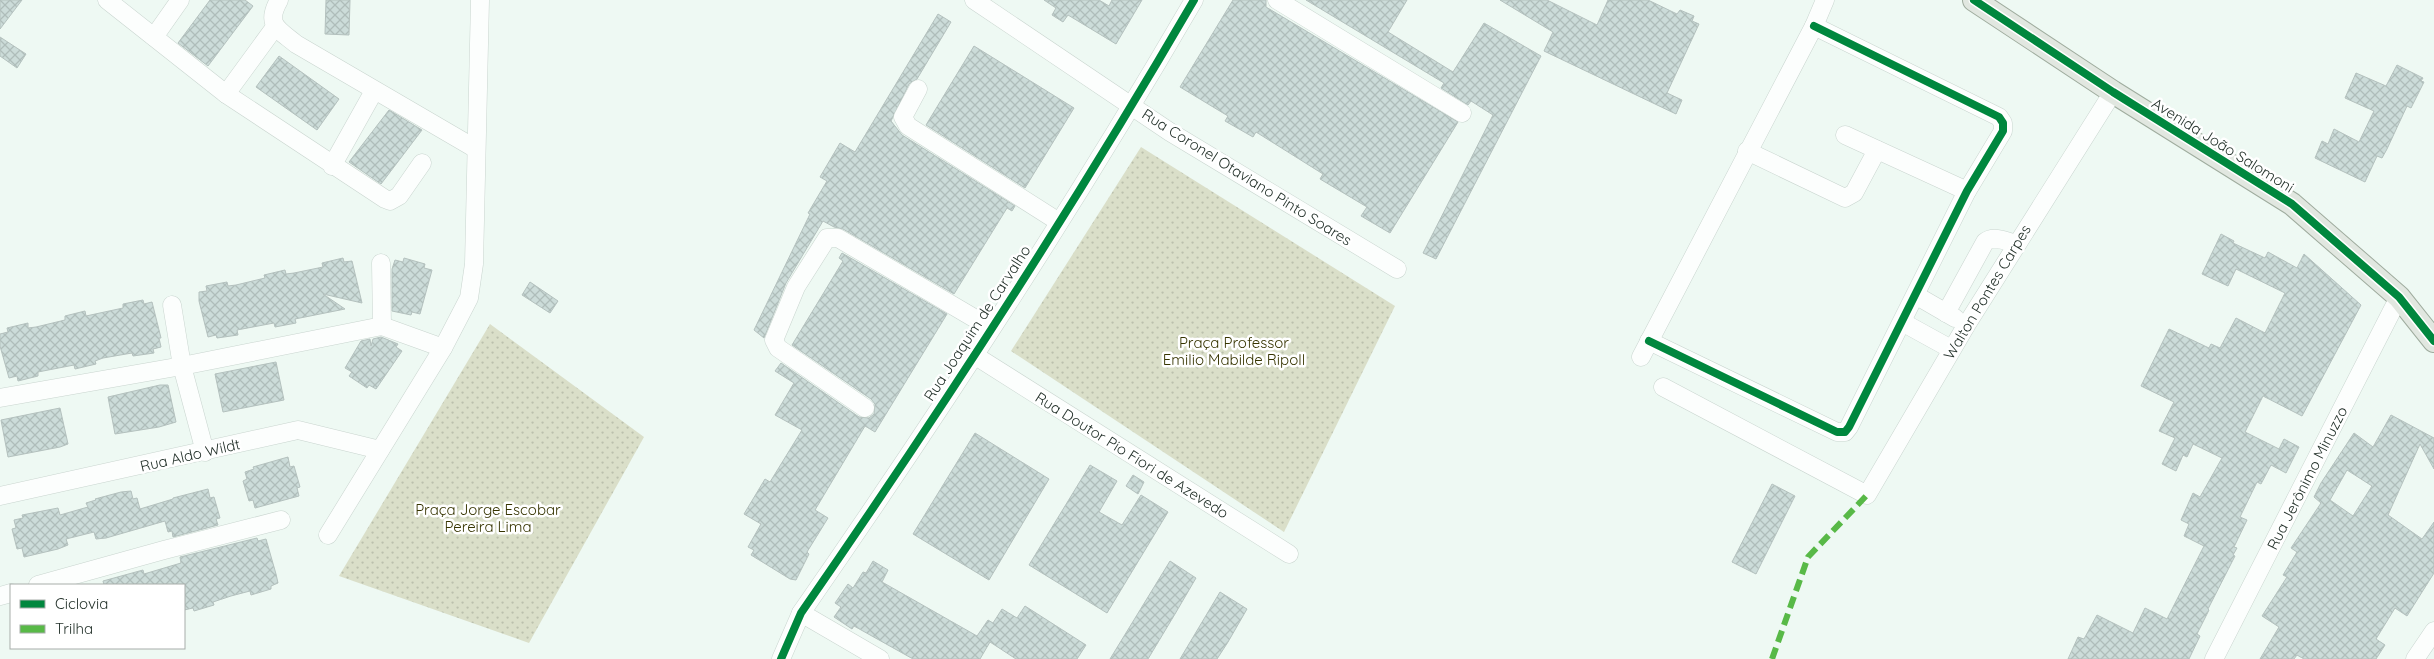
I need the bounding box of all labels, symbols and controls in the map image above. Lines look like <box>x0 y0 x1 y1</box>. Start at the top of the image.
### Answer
street label: Avenida João Salomoni <box>2148 93 2298 197</box>
street label: Rua Coronel Otaviano Pinto Soares <box>1139 104 1355 250</box>
street label: Walton Pontes Carpes <box>1939 221 2035 363</box>
street label: Rua Joaquim de Carvalho <box>919 241 1035 405</box>
park label: Praça Professor Emilio Mabilde Ripoll <box>1163 333 1305 369</box>
street label: Rua Doutor Pio Fiori de Azevedo <box>1032 387 1232 523</box>
street label: Rua Jerônimo Minuzzo <box>2263 403 2351 553</box>
street label: Rua Aldo Wildt <box>138 434 242 476</box>
park label: Praça Jorge Escobar Pereira Lima <box>415 500 561 536</box>
legend <box>10 584 185 649</box>
text: Ciclovia <box>55 594 108 613</box>
text: Trilha <box>55 619 93 638</box>

